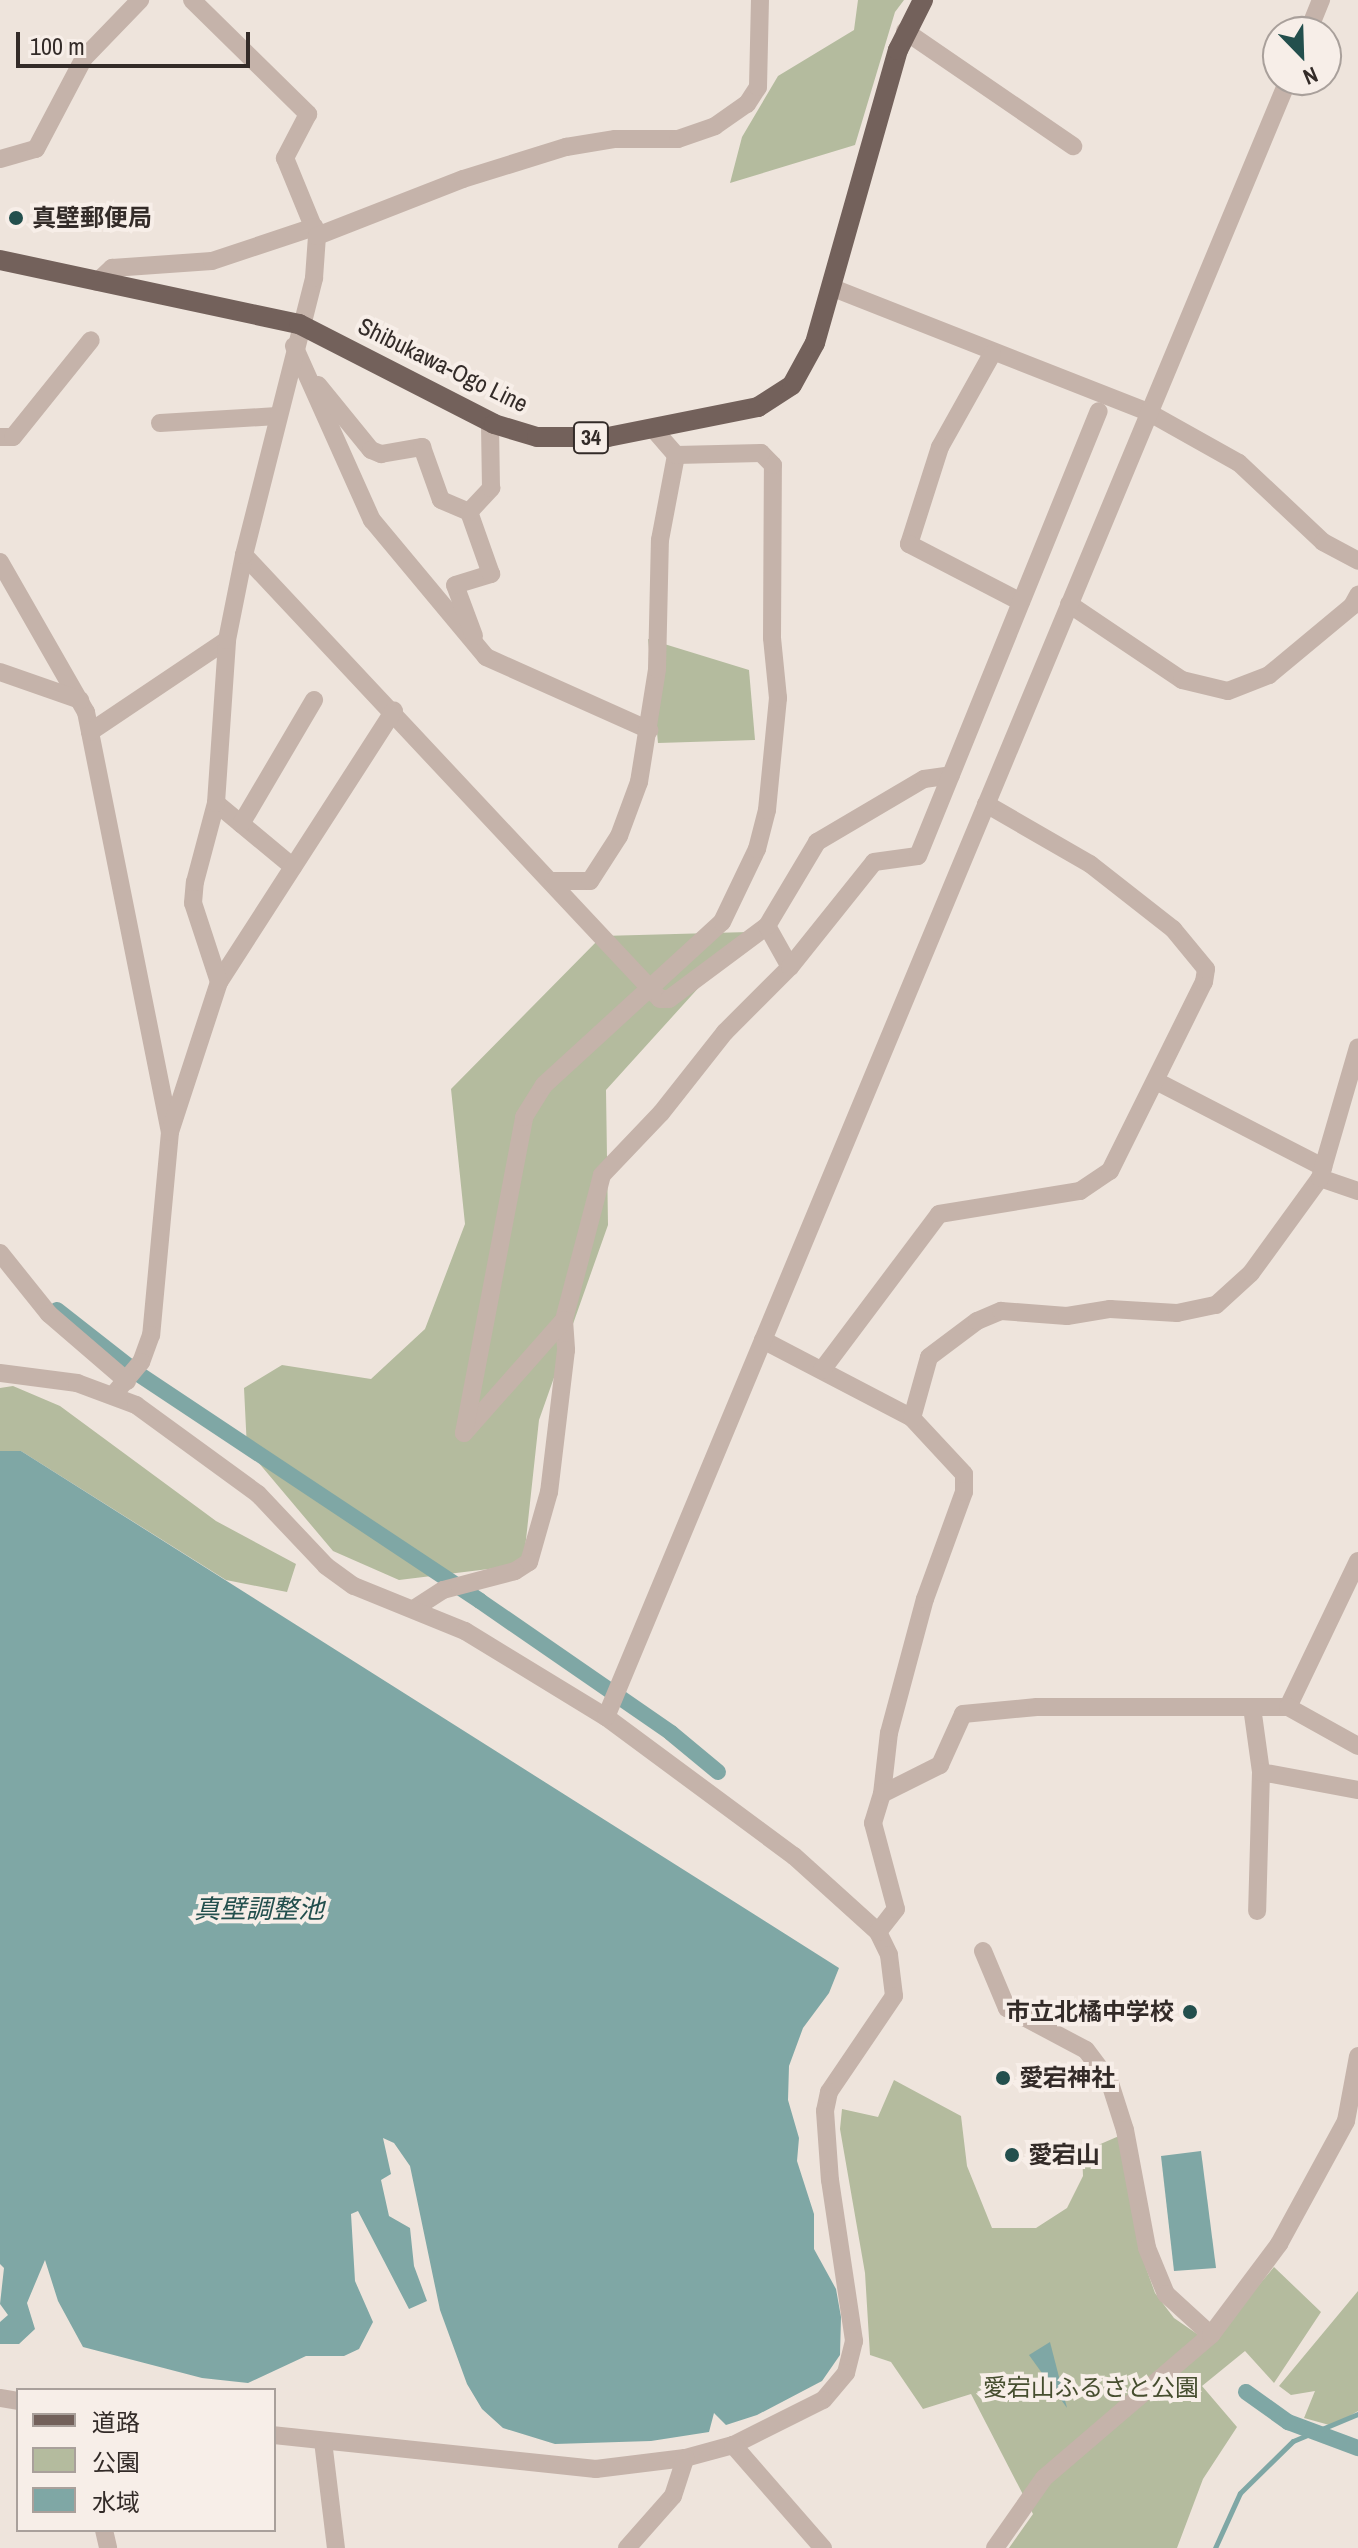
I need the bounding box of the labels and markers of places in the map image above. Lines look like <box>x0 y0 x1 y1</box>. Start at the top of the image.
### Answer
place label: 真壁郵便局 <box>32 204 152 232</box>
marker: 真壁郵便局 <box>7 209 25 227</box>
place label: 市立北橘中学校 <box>1006 1998 1174 2026</box>
marker: 市立北橘中学校 <box>1181 2003 1199 2021</box>
place label: 愛宕神社 <box>1019 2064 1115 2092</box>
marker: 愛宕神社 <box>994 2069 1012 2087</box>
place label: 愛宕山 <box>1028 2141 1100 2169</box>
marker: 愛宕山 <box>1003 2146 1021 2164</box>

